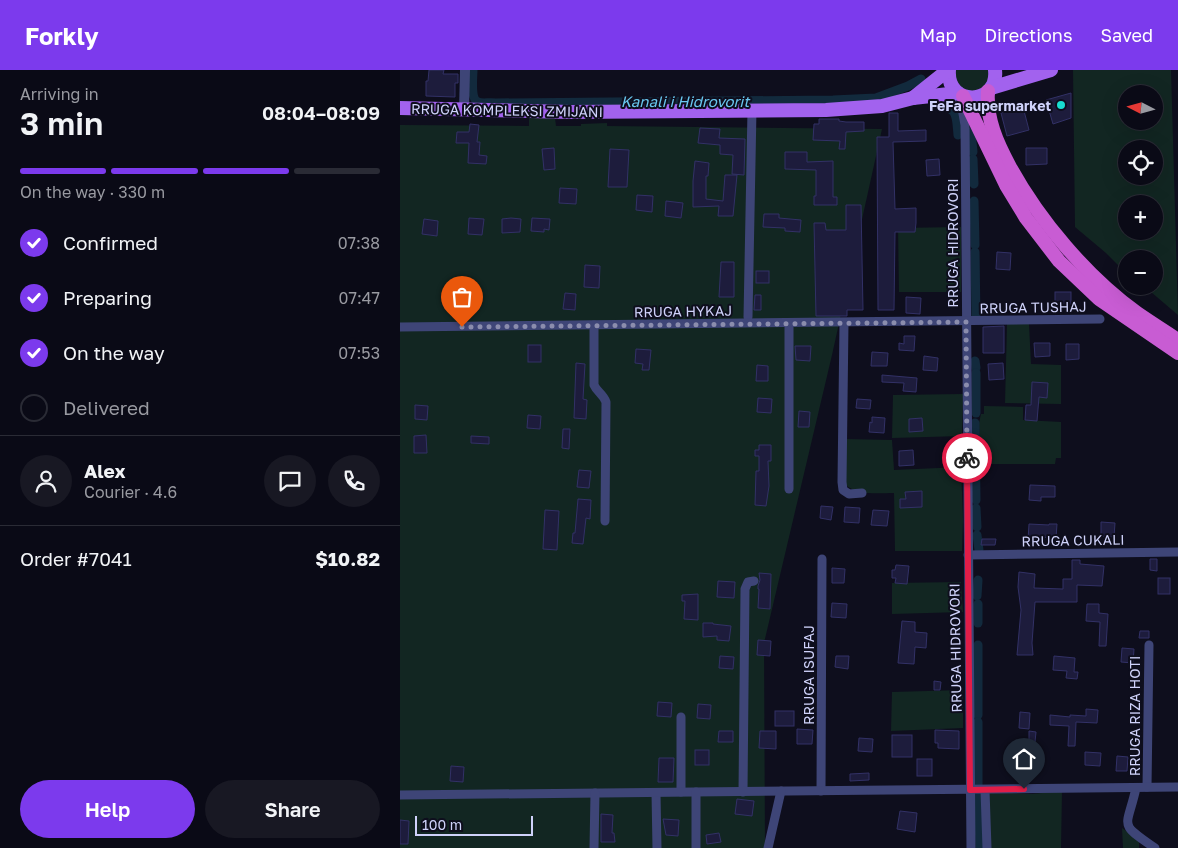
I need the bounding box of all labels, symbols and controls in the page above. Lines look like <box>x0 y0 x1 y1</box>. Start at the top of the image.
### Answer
text: Forkly <box>25 21 99 50</box>
text: Map <box>920 24 956 46</box>
text: Directions <box>984 24 1072 46</box>
text: Saved <box>1100 24 1153 46</box>
text: Arriving in <box>20 84 99 104</box>
north arrow <box>1118 85 1162 130</box>
map controls <box>1118 85 1163 295</box>
water label: Kanali i Hidrovorit <box>621 92 751 110</box>
place label: FeFa supermarket <box>929 97 1051 114</box>
marker: FeFa supermarket <box>1055 99 1067 111</box>
street label: RRUGA KOMPLEKSI ZMIJANI <box>411 100 603 120</box>
text: 08:04–08:09 <box>262 101 380 124</box>
text: 3 min <box>20 104 103 142</box>
button: locate <box>1118 140 1163 185</box>
street label: RRUGA HIDROVORI <box>944 178 961 308</box>
text: On the way · 330 m <box>20 182 165 202</box>
button: + <box>1118 195 1163 240</box>
icon: check <box>20 229 48 257</box>
text: Confirmed <box>63 231 158 254</box>
text: 07:38 <box>338 233 380 253</box>
button: − <box>1118 250 1163 295</box>
pin <box>441 276 483 327</box>
icon: bag <box>448 283 476 311</box>
icon: check <box>20 284 48 312</box>
text: Preparing <box>63 286 152 309</box>
text: 07:47 <box>339 288 380 308</box>
street label: RRUGA TUSHAJ <box>979 298 1087 316</box>
street label: RRUGA HYKAJ <box>634 302 732 320</box>
icon: check <box>20 339 48 367</box>
text: On the way <box>63 341 165 364</box>
text: 07:53 <box>338 343 380 363</box>
text: Delivered <box>63 396 150 419</box>
courier <box>942 433 992 483</box>
icon: bike <box>953 444 981 472</box>
button: person <box>20 455 72 507</box>
button: chat <box>264 455 316 507</box>
button: phone <box>328 455 380 507</box>
text: Alex <box>84 459 125 482</box>
text: Courier · 4.6 <box>84 482 177 502</box>
street label: RRUGA CUKALI <box>1021 531 1125 549</box>
text: Order #7041 <box>20 547 132 570</box>
text: $10.82 <box>315 547 380 570</box>
street label: RRUGA HIDROVORI <box>945 583 965 713</box>
street label: RRUGA ISUFAJ <box>800 625 817 725</box>
street label: RRUGA RIZA HOTI <box>1126 656 1143 776</box>
pin <box>1003 738 1045 789</box>
icon: home <box>1010 745 1038 773</box>
button: Help <box>20 780 195 838</box>
button: Share <box>205 780 380 838</box>
scale bar <box>415 813 532 836</box>
text: 100 m <box>422 816 462 833</box>

